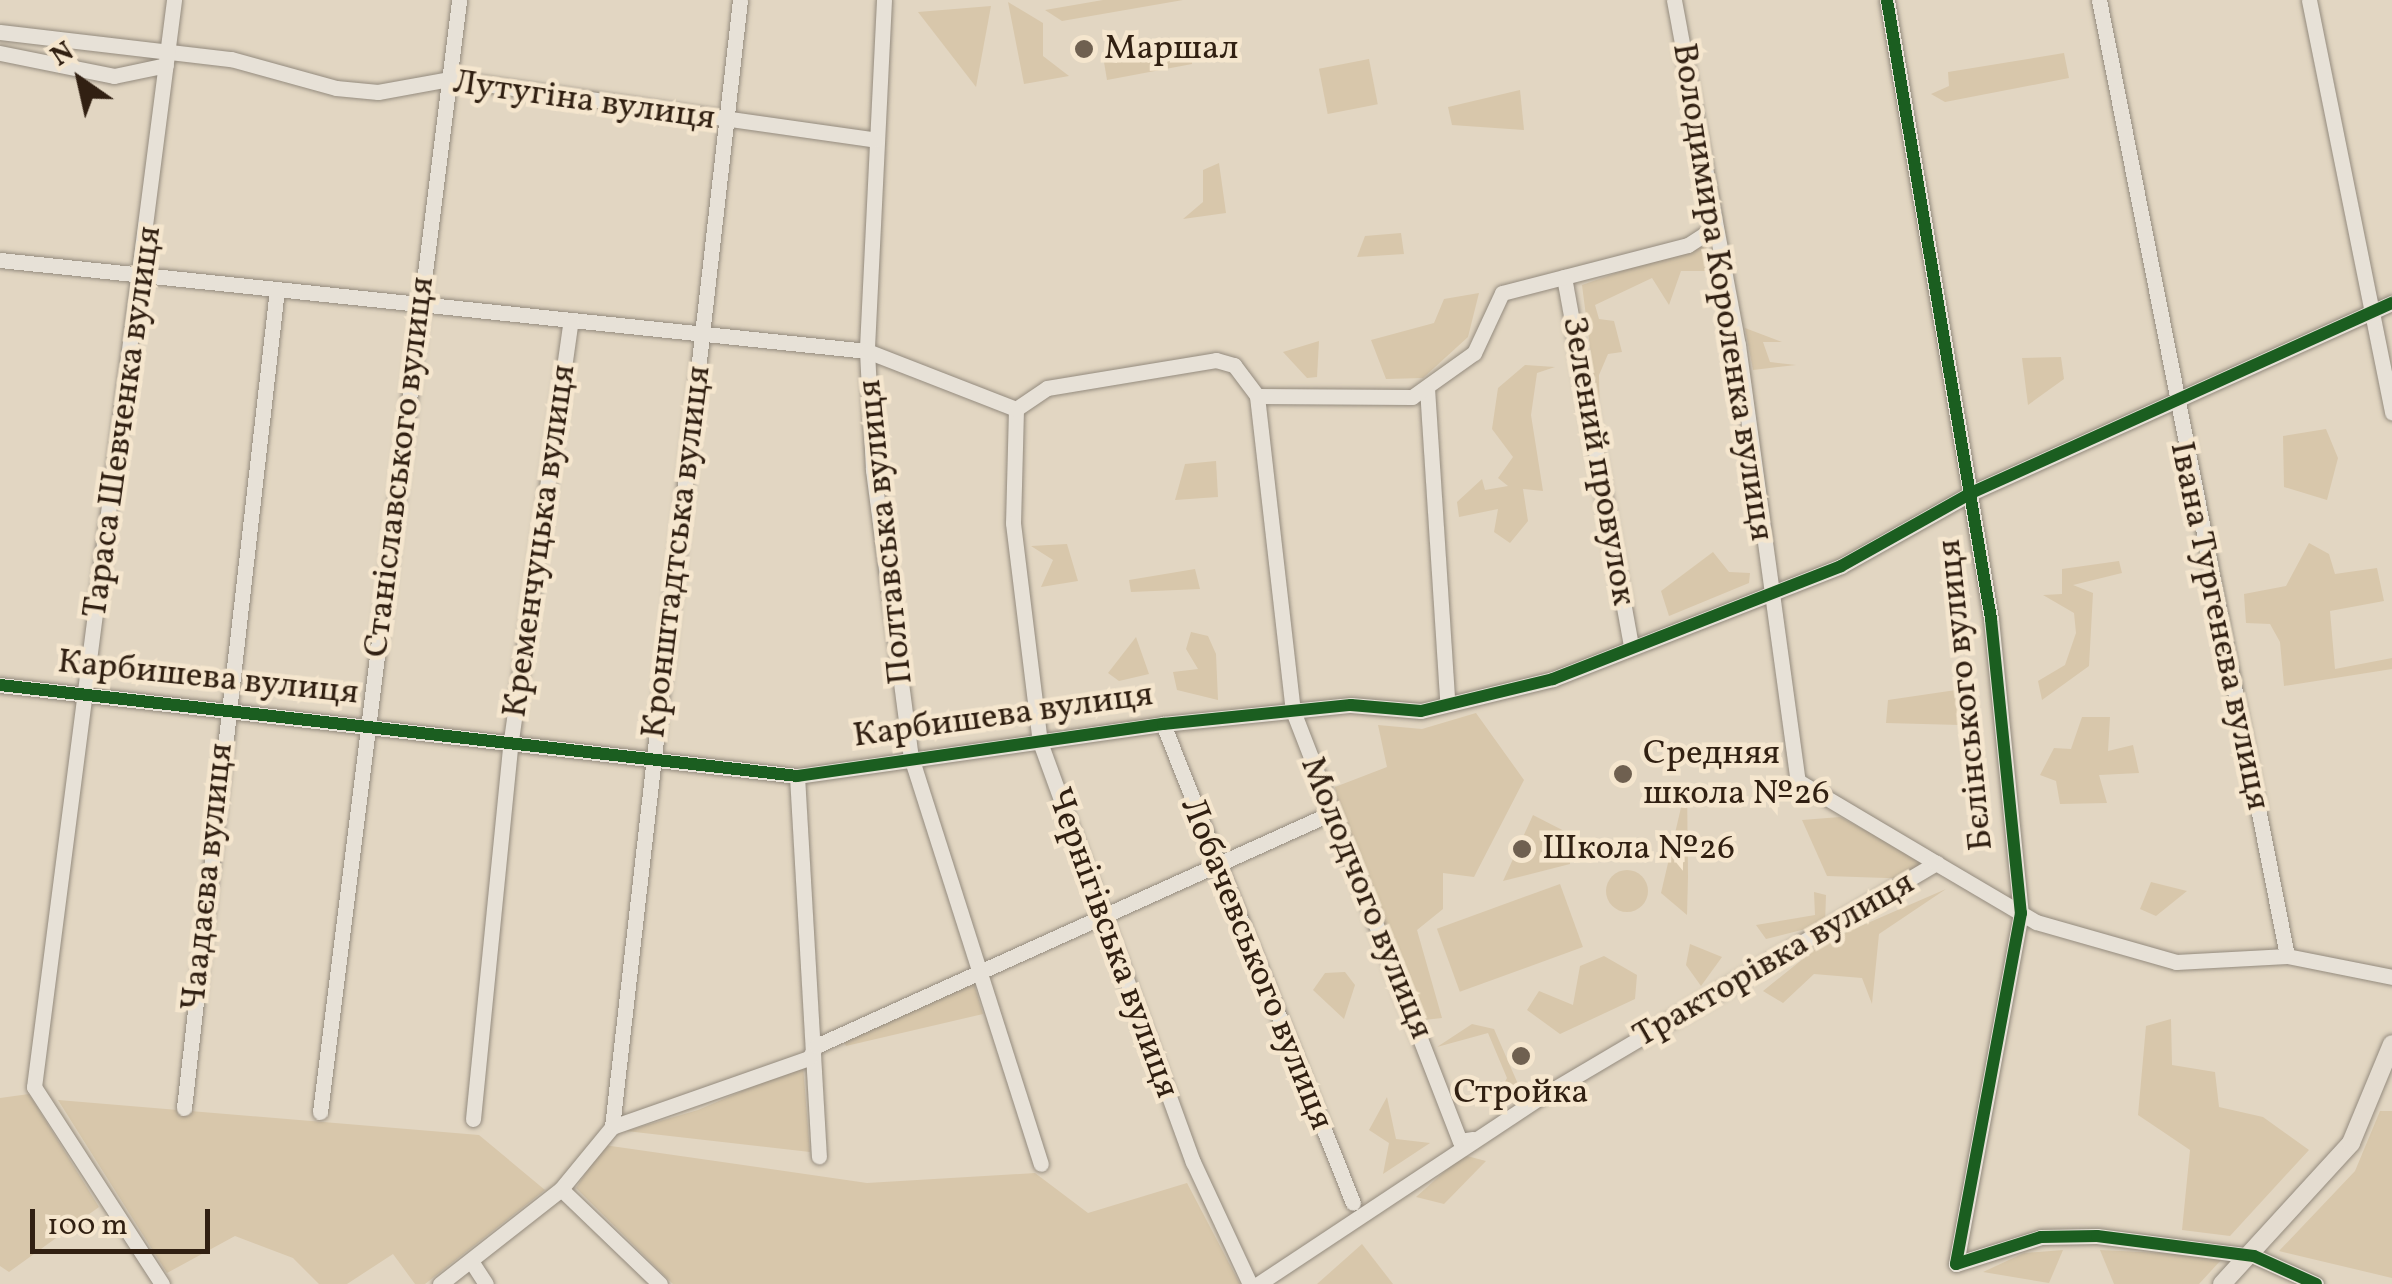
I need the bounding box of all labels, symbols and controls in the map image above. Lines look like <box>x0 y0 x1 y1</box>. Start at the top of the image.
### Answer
place label: Маршал <box>1104 28 1239 70</box>
north arrow <box>30 30 130 130</box>
text: N <box>44 33 82 77</box>
marker: Маршал <box>1073 38 1095 60</box>
street label: Володимира Короленка вулиця <box>1662 40 1782 544</box>
street label: Лутугіна вулиця <box>450 62 718 140</box>
street label: Тараса Шевченка вулиця <box>75 223 171 621</box>
street label: Станіславського вулиця <box>356 274 444 660</box>
street label: Зелений провулок <box>1552 313 1644 609</box>
street label: Кременчуцька вулиця <box>494 362 586 720</box>
street label: Кронштадтська вулиця <box>633 363 721 741</box>
street label: Полтавська вулиця <box>849 377 923 687</box>
street label: Івана Тургенєва вулиця <box>2159 437 2279 815</box>
street label: Бєлінського вулиця <box>1929 537 2003 853</box>
street label: Карбишева вулиця <box>55 641 361 715</box>
street label: Карбишева вулиця <box>850 674 1156 758</box>
place label: Средняя школа №26 <box>1643 733 1830 815</box>
street label: Чаадаєва вулиця <box>173 741 243 1013</box>
street label: Молодчого вулиця <box>1290 751 1442 1045</box>
marker: Средняя школа №26 <box>1612 763 1634 785</box>
street label: Чернігівська вулиця <box>1036 782 1188 1104</box>
street label: Лобачевського вулиця <box>1170 792 1342 1136</box>
place label: Школа №26 <box>1542 828 1735 870</box>
marker: Школа №26 <box>1511 838 1533 860</box>
street label: Тракторівка вулиця <box>1626 862 1922 1058</box>
marker: Стройка <box>1510 1045 1532 1067</box>
place label: Стройка <box>1453 1072 1589 1114</box>
scale bar <box>35 1189 215 1251</box>
text: 100 m <box>47 1205 128 1247</box>

